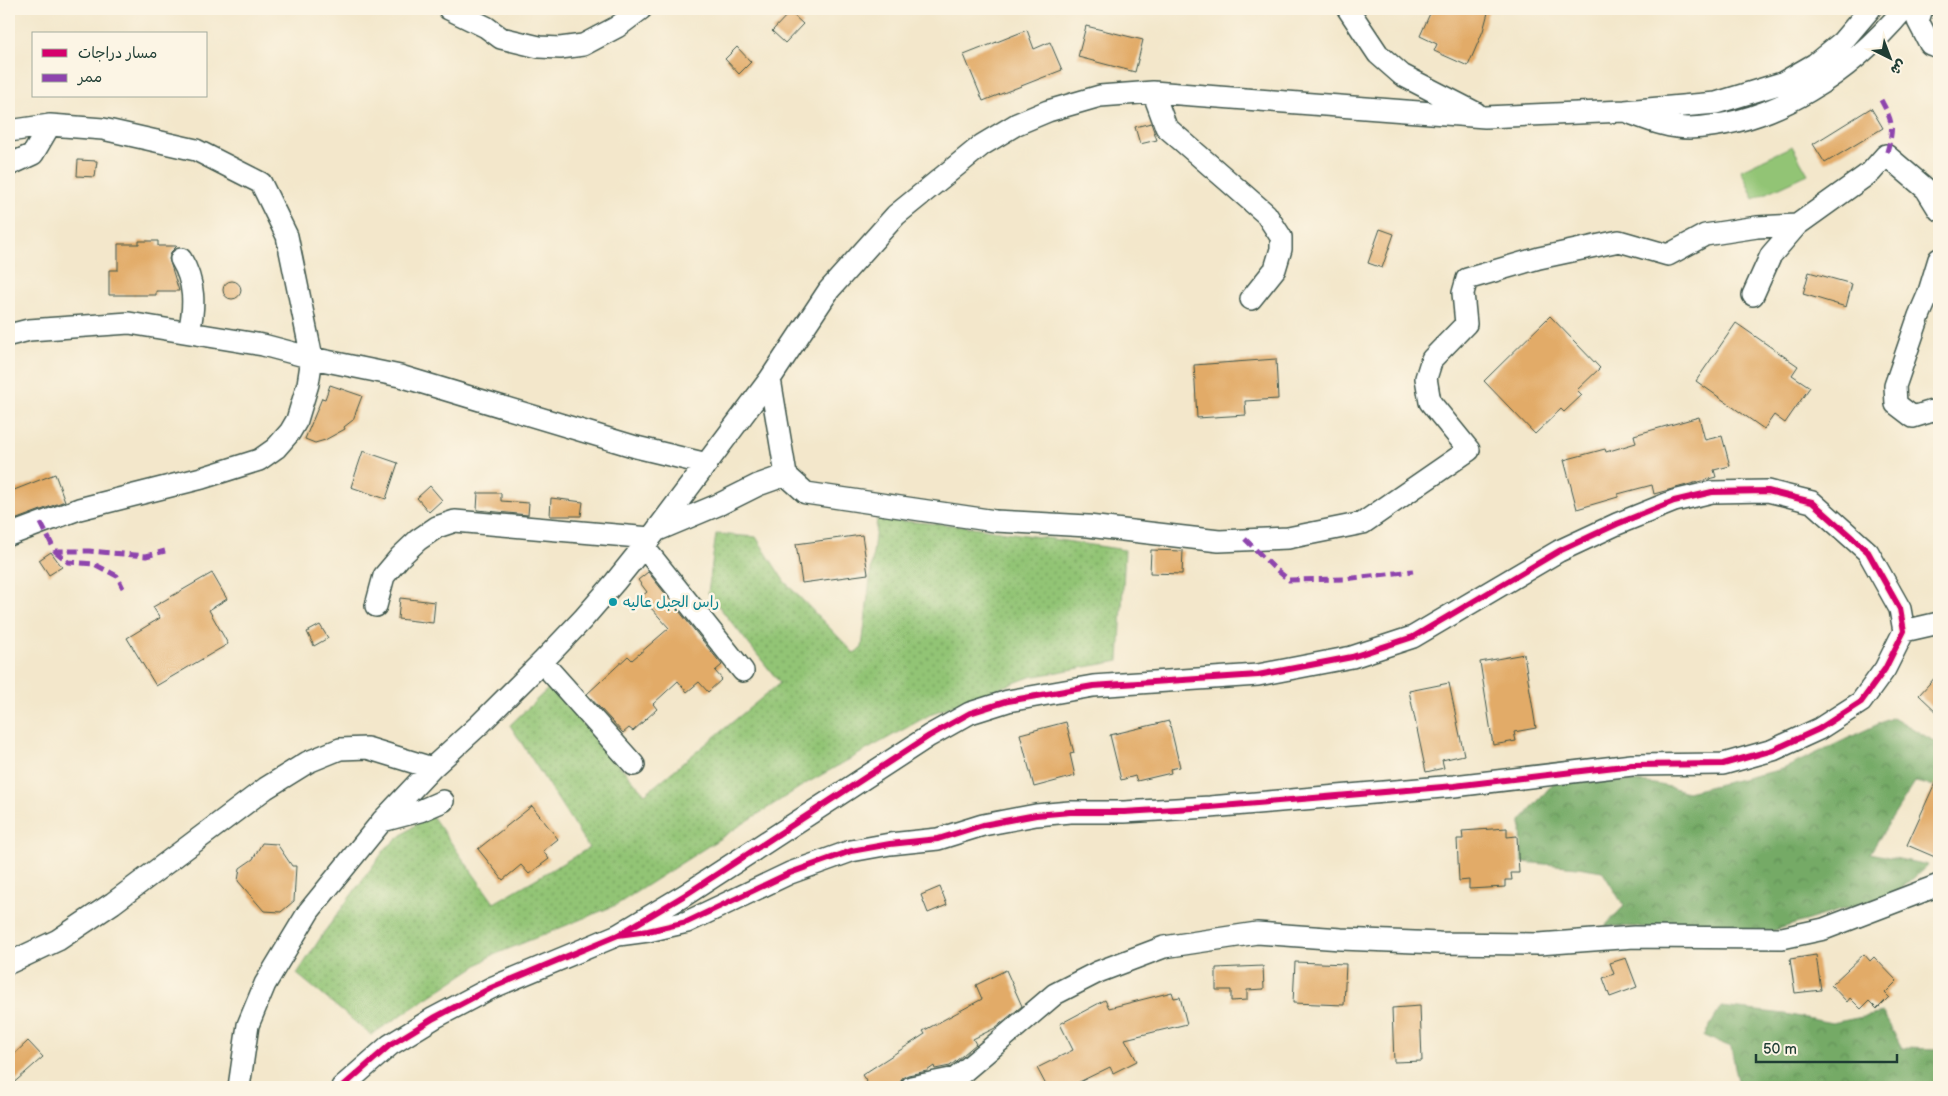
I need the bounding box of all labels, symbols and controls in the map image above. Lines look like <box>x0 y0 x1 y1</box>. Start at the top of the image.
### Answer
legend <box>32 32 208 98</box>
north arrow <box>1866 32 1916 82</box>
text: مسار دراجات <box>78 44 157 63</box>
text: ش <box>1887 56 1910 79</box>
text: ممر <box>76 68 102 87</box>
place label: راس الجبل عاليه <box>623 593 719 612</box>
marker: راس الجبل عاليه <box>607 596 619 608</box>
scale bar <box>1756 1031 1897 1063</box>
text: 50 m <box>1763 1040 1797 1059</box>

